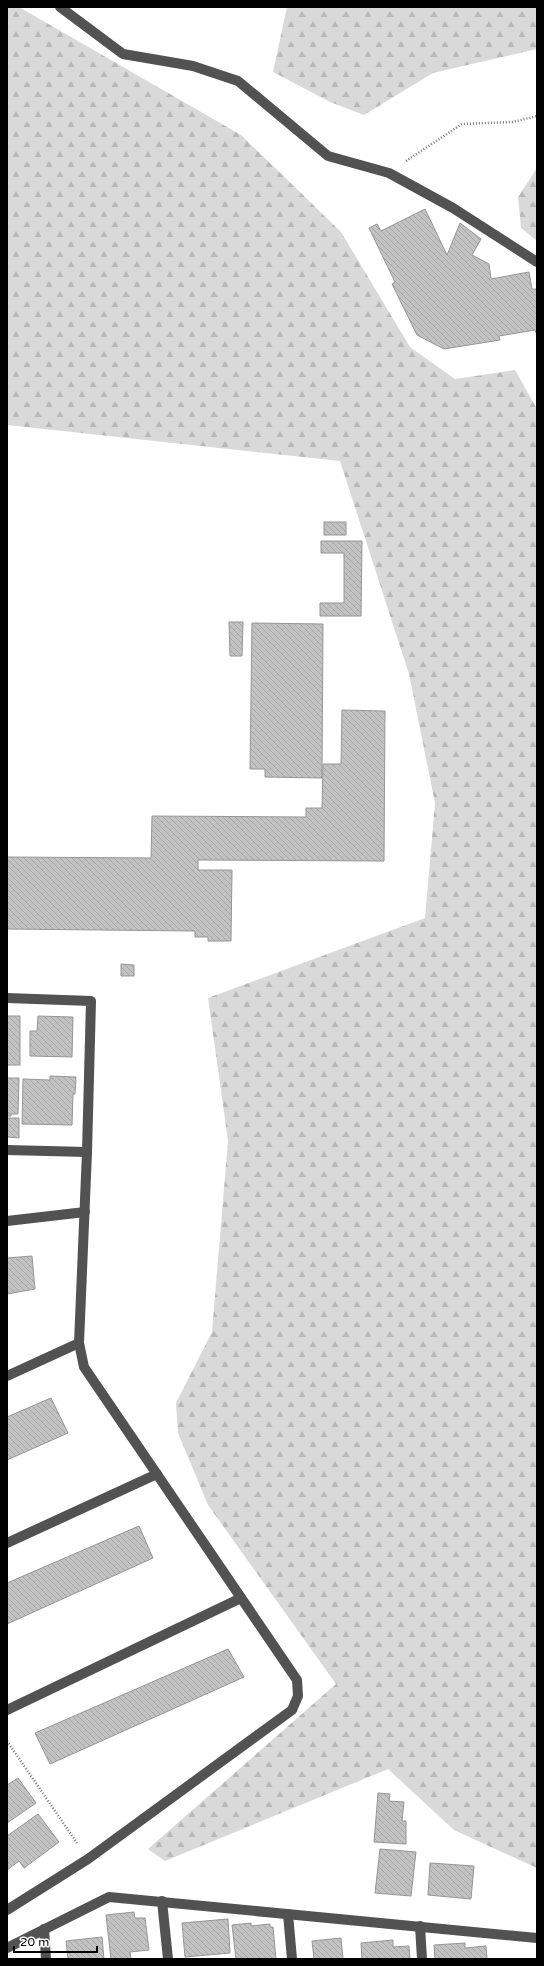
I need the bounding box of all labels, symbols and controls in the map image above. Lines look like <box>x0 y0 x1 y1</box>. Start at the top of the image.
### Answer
scale bar <box>14 1928 97 1954</box>
text: 20 m <box>20 1935 49 1949</box>

